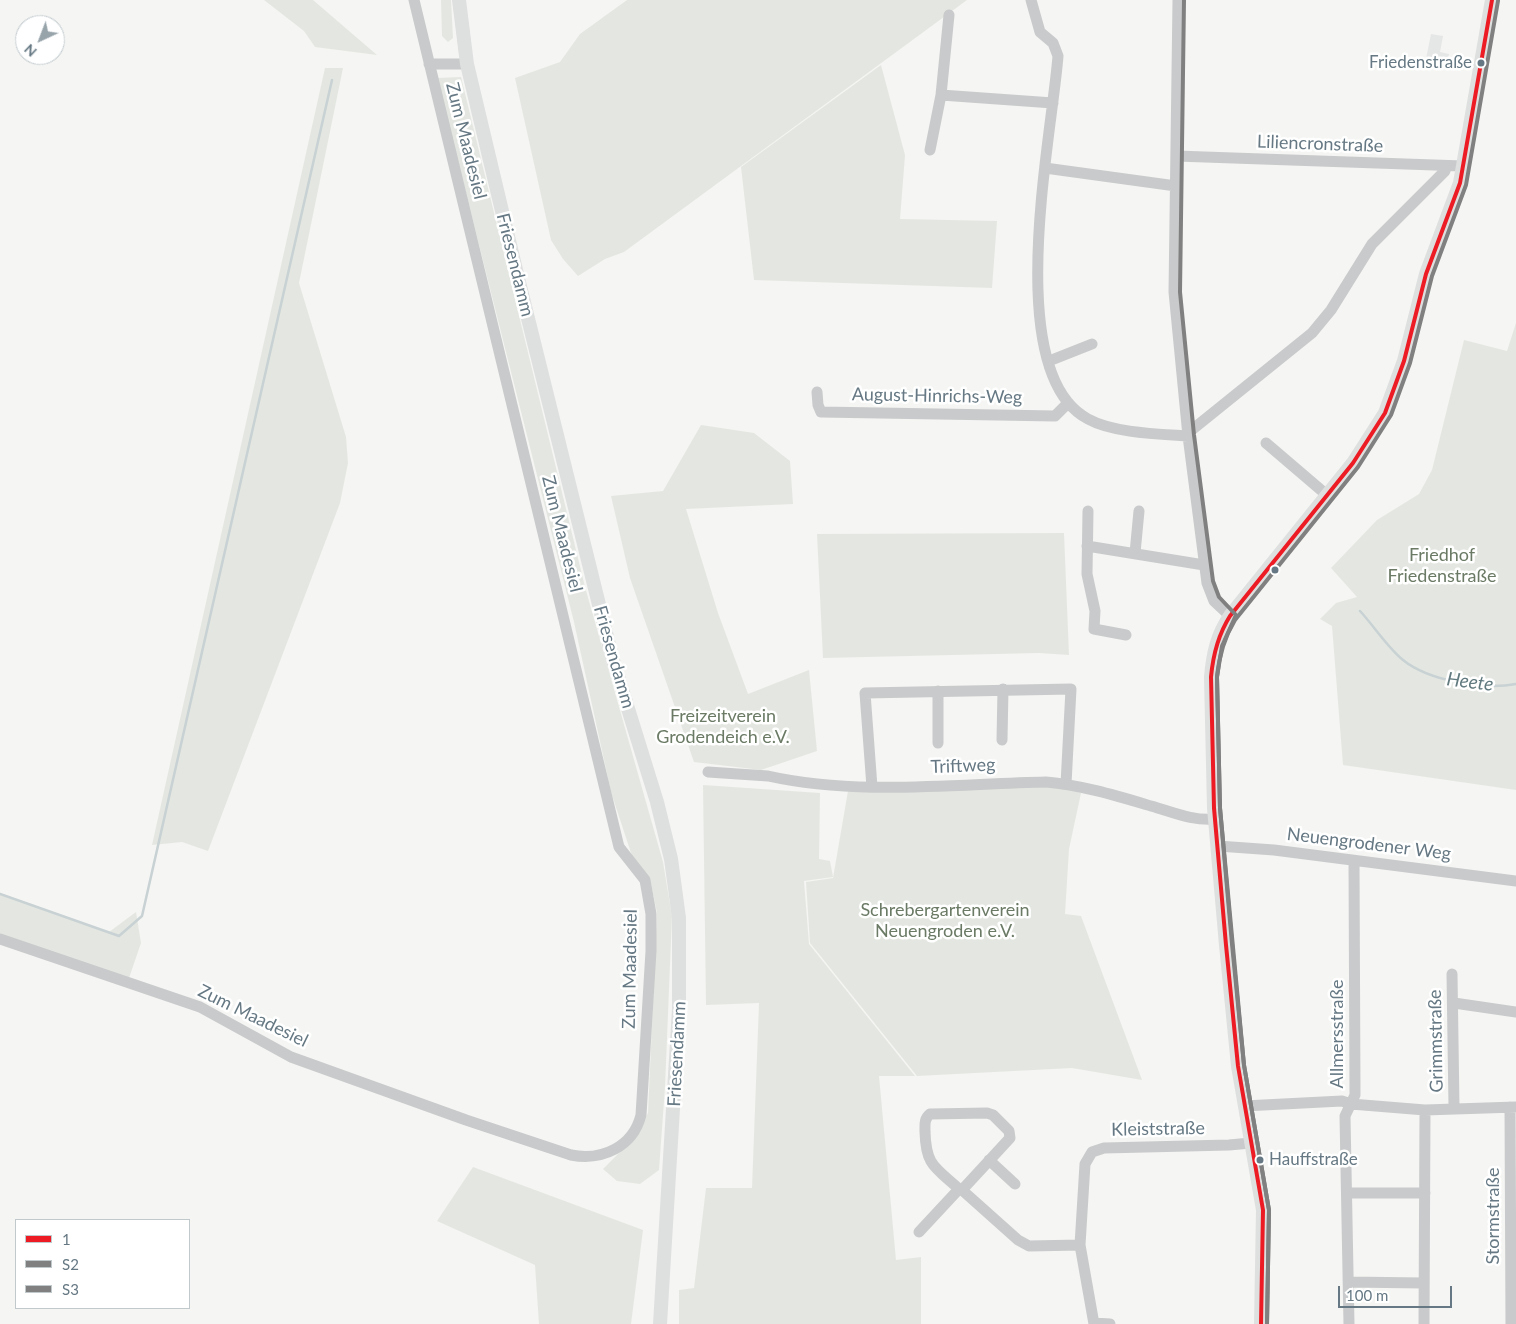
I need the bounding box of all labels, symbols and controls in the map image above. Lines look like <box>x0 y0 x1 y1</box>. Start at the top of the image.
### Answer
north arrow <box>15 15 65 65</box>
text: N <box>20 41 40 61</box>
place label: Friedenstraße <box>1369 53 1472 73</box>
marker: Friedenstraße <box>1476 58 1486 68</box>
street label: Zum Maadesiel <box>441 80 491 202</box>
street label: Liliencronstraße <box>1257 131 1383 157</box>
street label: Friesendamm <box>492 211 538 319</box>
street label: August-Hinrichs-Weg <box>852 384 1022 408</box>
street label: Zum Maadesiel <box>537 473 587 595</box>
park label: Friedhof Friedenstraße <box>1388 544 1496 586</box>
unlabelled marker <box>1270 565 1280 575</box>
street label: Friesendamm <box>589 603 639 711</box>
water label: Heete <box>1445 668 1495 696</box>
park label: Freizeitverein Grodendeich e.V. <box>656 705 790 748</box>
street label: Triftweg <box>930 754 996 778</box>
street label: Neuengrodener Weg <box>1286 823 1452 865</box>
park label: Schrebergartenverein Neuengroden e.V. <box>860 899 1030 942</box>
street label: Zum Maadesiel <box>618 909 642 1029</box>
street label: Zum Maadesiel <box>194 980 312 1052</box>
street label: Allmersstraße <box>1326 980 1348 1088</box>
street label: Grimmstraße <box>1424 989 1448 1093</box>
street label: Friesendamm <box>663 1001 691 1107</box>
street label: Kleiststraße <box>1111 1117 1205 1141</box>
place label: Hauffstraße <box>1269 1150 1358 1170</box>
marker: Hauffstraße <box>1255 1155 1265 1165</box>
street label: Stormstraße <box>1482 1168 1504 1264</box>
legend <box>15 1219 190 1309</box>
text: 1 <box>62 1230 71 1248</box>
text: S2 <box>62 1255 79 1273</box>
scale bar <box>1341 1276 1455 1308</box>
text: S3 <box>62 1280 79 1298</box>
text: 100 m <box>1346 1286 1388 1304</box>

